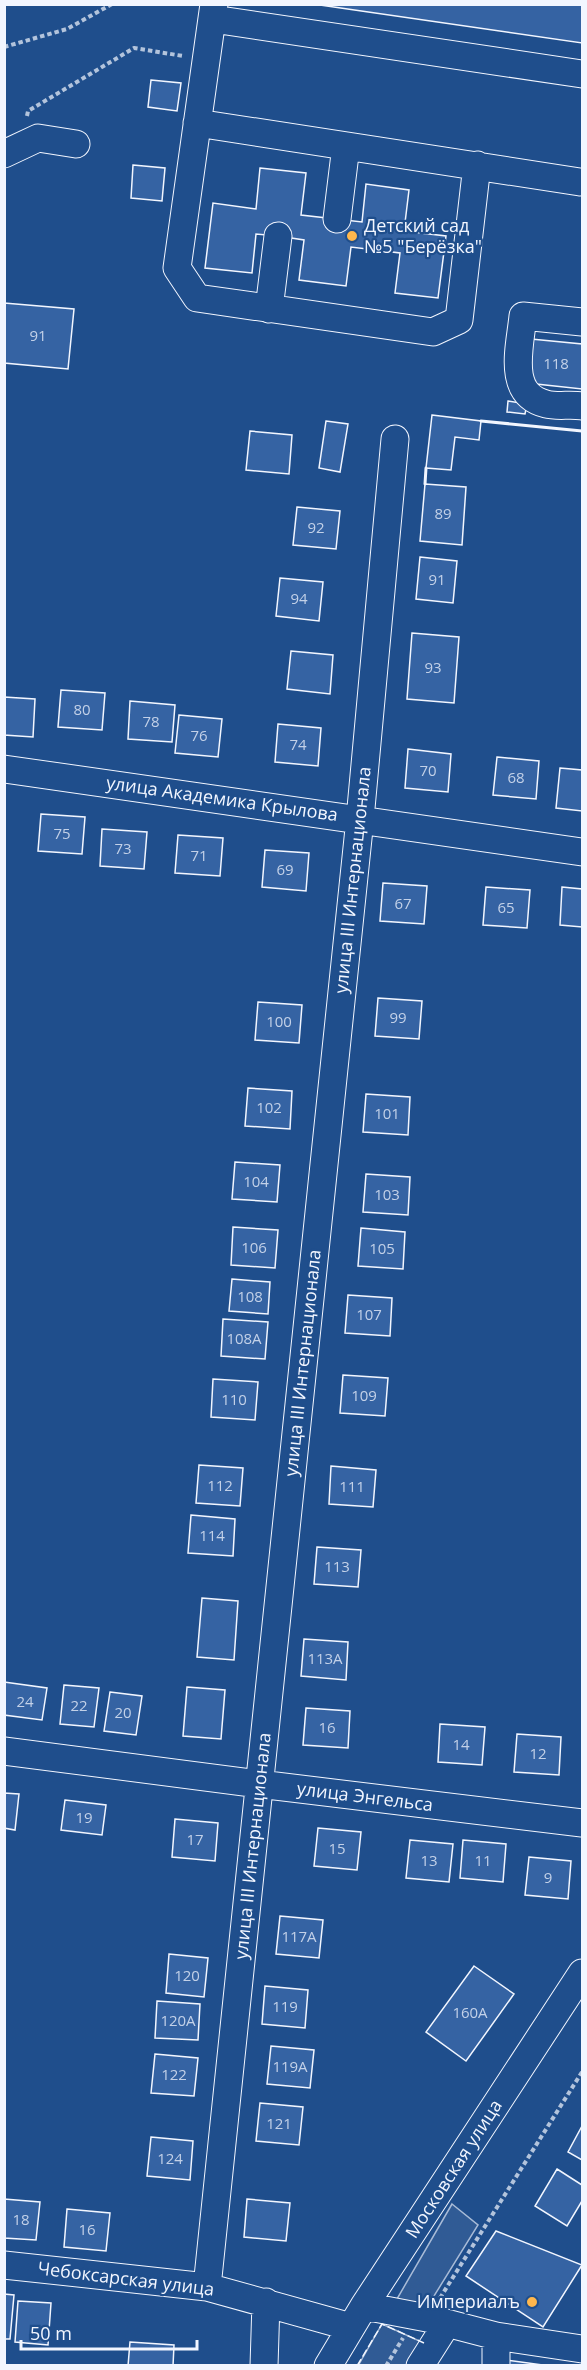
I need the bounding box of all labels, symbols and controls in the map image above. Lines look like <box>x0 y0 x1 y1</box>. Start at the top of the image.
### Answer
place label: Детский сад №5 "Берёзка" <box>364 213 482 258</box>
marker: Детский сад №5 "Берёзка" <box>345 229 359 243</box>
house number: 91 <box>29 325 47 345</box>
house number: 118 <box>543 353 569 373</box>
house number: 89 <box>434 503 452 523</box>
house number: 92 <box>307 517 325 537</box>
house number: 91 <box>428 569 446 589</box>
house number: 94 <box>290 588 308 608</box>
house number: 93 <box>424 657 442 677</box>
house number: 80 <box>73 699 91 719</box>
house number: 78 <box>142 711 160 731</box>
house number: 76 <box>190 725 208 745</box>
house number: 74 <box>289 734 307 754</box>
house number: 70 <box>419 760 437 780</box>
street label: улица III Интернационала <box>328 765 376 994</box>
house number: 68 <box>507 767 525 787</box>
street label: улица Академика Крылова <box>105 770 340 826</box>
house number: 75 <box>53 823 71 843</box>
house number: 73 <box>114 838 132 858</box>
house number: 71 <box>190 845 208 865</box>
house number: 69 <box>276 859 294 879</box>
house number: 67 <box>394 893 412 913</box>
house number: 65 <box>497 897 515 917</box>
house number: 99 <box>389 1007 407 1027</box>
house number: 100 <box>266 1011 292 1031</box>
house number: 102 <box>256 1097 282 1117</box>
house number: 101 <box>374 1103 400 1123</box>
house number: 104 <box>243 1171 269 1191</box>
house number: 103 <box>374 1184 400 1204</box>
house number: 106 <box>241 1237 267 1257</box>
house number: 105 <box>369 1238 395 1258</box>
street label: улица III Интернационала <box>278 1248 326 1477</box>
house number: 108 <box>237 1286 263 1306</box>
house number: 107 <box>356 1304 382 1324</box>
house number: 108А <box>226 1328 262 1348</box>
house number: 109 <box>351 1385 377 1405</box>
house number: 110 <box>221 1389 247 1409</box>
house number: 112 <box>207 1475 233 1495</box>
house number: 111 <box>339 1476 365 1496</box>
house number: 114 <box>199 1525 225 1545</box>
house number: 113 <box>324 1556 350 1576</box>
house number: 113А <box>307 1648 343 1668</box>
house number: 24 <box>16 1691 34 1711</box>
house number: 22 <box>70 1695 88 1715</box>
house number: 20 <box>114 1702 132 1722</box>
house number: 16 <box>318 1717 336 1737</box>
street label: улица III Интернационала <box>228 1731 276 1960</box>
house number: 14 <box>452 1734 470 1754</box>
house number: 12 <box>529 1743 547 1763</box>
street label: улица Энгельса <box>296 1776 435 1816</box>
house number: 19 <box>75 1807 93 1827</box>
house number: 17 <box>186 1829 204 1849</box>
house number: 15 <box>328 1838 346 1858</box>
house number: 13 <box>420 1850 438 1870</box>
house number: 11 <box>474 1850 492 1870</box>
house number: 9 <box>544 1867 552 1887</box>
house number: 117А <box>281 1926 317 1946</box>
house number: 120 <box>174 1965 200 1985</box>
house number: 119 <box>272 1996 298 2016</box>
house number: 160А <box>452 2002 488 2022</box>
house number: 120А <box>160 2010 196 2030</box>
house number: 119А <box>272 2056 308 2076</box>
house number: 122 <box>161 2064 187 2084</box>
street label: Московская улица <box>399 2095 507 2242</box>
house number: 121 <box>266 2113 292 2133</box>
house number: 124 <box>157 2148 183 2168</box>
house number: 18 <box>12 2209 30 2229</box>
house number: 16 <box>78 2219 96 2239</box>
street label: Чебоксарская улица <box>36 2255 216 2301</box>
place label: Империалъ <box>417 2289 520 2313</box>
marker: Империалъ <box>525 2295 539 2309</box>
scale bar <box>21 2313 196 2351</box>
text: 50 m <box>30 2321 72 2345</box>

